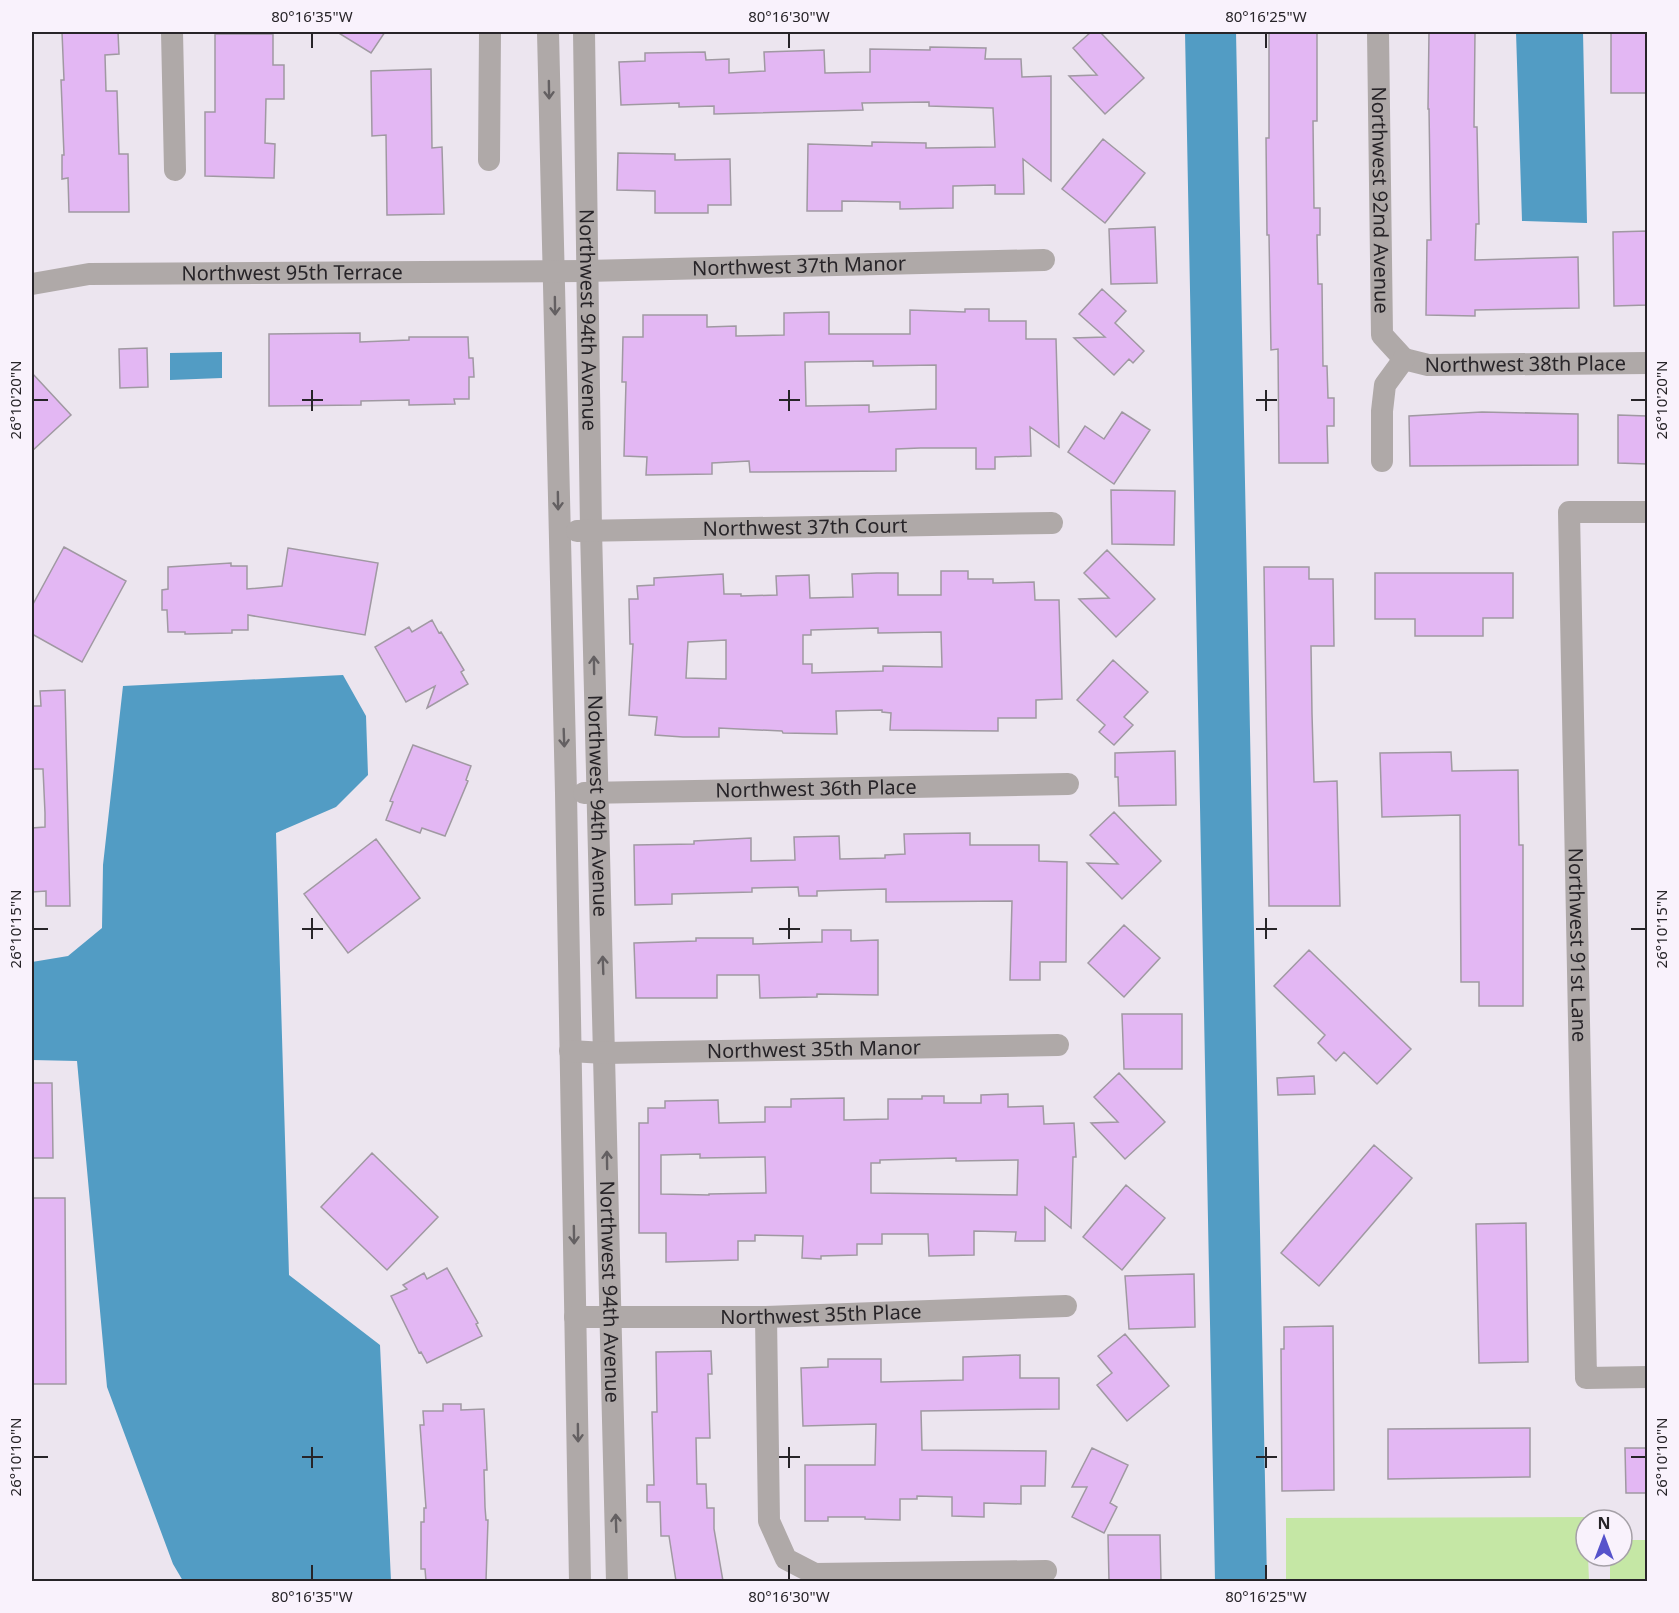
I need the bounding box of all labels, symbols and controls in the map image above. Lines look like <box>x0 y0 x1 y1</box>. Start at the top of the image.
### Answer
text: 80°16'35"W <box>271 6 353 26</box>
text: 80°16'30"W <box>748 6 830 26</box>
text: 80°16'25"W <box>1225 6 1307 26</box>
one-way arrow <box>544 79 555 99</box>
street label: Northwest 92nd Avenue <box>1366 86 1396 314</box>
street label: Northwest 94th Avenue <box>573 209 604 431</box>
street label: Northwest 37th Manor <box>692 249 906 281</box>
street label: Northwest 95th Terrace <box>181 258 403 286</box>
one-way arrow <box>549 295 561 315</box>
street label: Northwest 38th Place <box>1424 349 1626 378</box>
text: 26°10'20"N <box>5 361 25 439</box>
text: 26°10'20"N <box>1651 361 1671 439</box>
one-way arrow <box>552 490 564 510</box>
street label: Northwest 37th Court <box>702 511 907 542</box>
one-way arrow <box>589 656 600 676</box>
street label: Northwest 94th Avenue <box>582 694 615 917</box>
one-way arrow <box>559 727 570 747</box>
street label: Northwest 36th Place <box>715 773 917 804</box>
street label: Northwest 91st Lane <box>1563 847 1593 1042</box>
text: 26°10'15"N <box>5 890 25 968</box>
text: 26°10'15"N <box>1651 890 1671 968</box>
one-way arrow <box>597 956 608 976</box>
street label: Northwest 35th Manor <box>707 1033 921 1064</box>
one-way arrow <box>601 1151 613 1171</box>
street label: Northwest 94th Avenue <box>594 1180 627 1403</box>
one-way arrow <box>568 1225 580 1245</box>
street label: Northwest 35th Place <box>720 1297 922 1330</box>
text: 26°10'10"N <box>5 1418 25 1496</box>
text: 26°10'10"N <box>1651 1418 1671 1496</box>
one-way arrow <box>572 1422 583 1442</box>
north arrow <box>1574 1508 1634 1568</box>
text: N <box>1597 1512 1611 1534</box>
one-way arrow <box>610 1514 622 1534</box>
text: 80°16'35"W <box>271 1586 353 1606</box>
text: 80°16'30"W <box>748 1586 830 1606</box>
text: 80°16'25"W <box>1225 1586 1307 1606</box>

